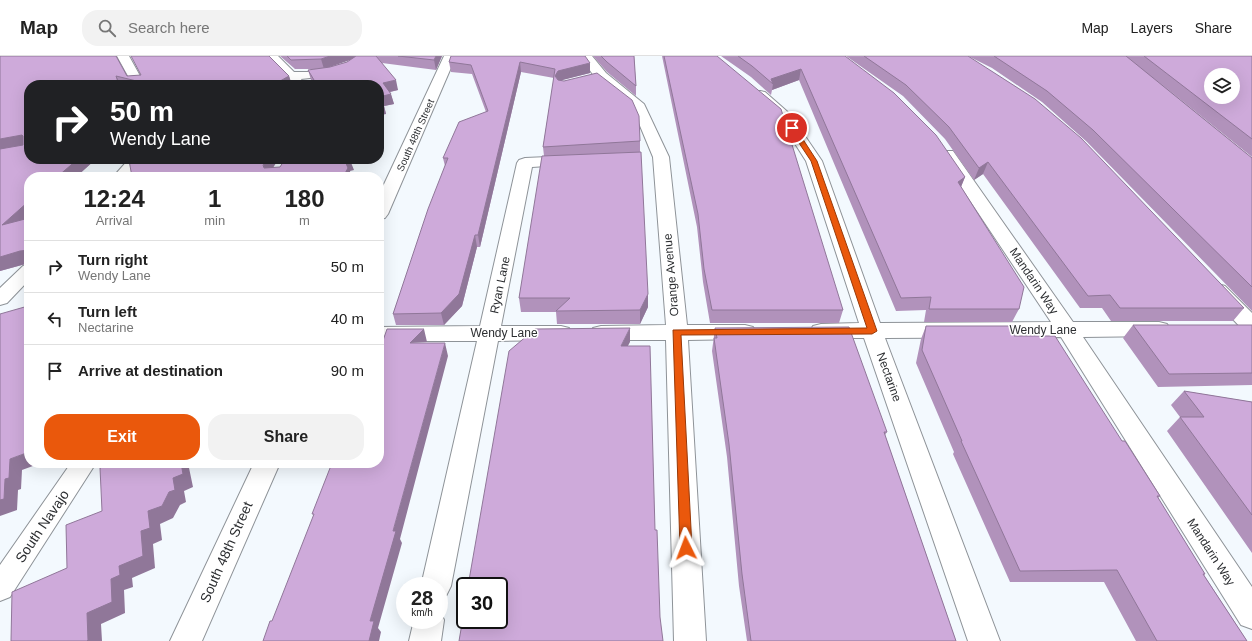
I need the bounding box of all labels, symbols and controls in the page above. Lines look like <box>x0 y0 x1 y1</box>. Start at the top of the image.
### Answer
search box <box>82 10 362 46</box>
text: Map <box>20 17 58 38</box>
icon: search <box>96 17 118 39</box>
text: Search here <box>128 19 210 36</box>
text: Map <box>1081 20 1109 36</box>
text: Layers <box>1131 20 1173 36</box>
text: Share <box>1195 20 1232 36</box>
map controls <box>1204 68 1240 104</box>
button: layers <box>1204 68 1240 104</box>
icon: right <box>44 96 96 148</box>
text: 50 m <box>110 96 174 127</box>
street label: South 48th Street <box>395 97 436 173</box>
pin <box>775 111 809 145</box>
icon: arrive <box>781 117 803 139</box>
text: Wendy Lane <box>110 129 211 149</box>
text: 12:24 <box>83 185 145 212</box>
text: 1 <box>208 185 221 212</box>
text: 180 <box>285 185 325 212</box>
text: Arrival <box>96 213 133 228</box>
text: min <box>204 213 225 228</box>
text: m <box>299 213 310 228</box>
street label: Orange Avenue <box>660 233 682 317</box>
street label: Mandarin Way <box>1007 245 1061 317</box>
text: Turn right <box>78 251 148 268</box>
street label: Ryan Lane <box>487 255 513 315</box>
icon: right <box>44 256 66 278</box>
text: 50 m <box>331 258 364 275</box>
text: Wendy Lane <box>78 268 151 283</box>
text: Turn left <box>78 303 137 320</box>
icon: left <box>44 308 66 330</box>
text: 40 m <box>331 310 364 327</box>
text: Nectarine <box>78 320 134 335</box>
street label: Wendy Lane <box>1009 323 1077 337</box>
street label: Wendy Lane <box>470 326 538 340</box>
street label: Nectarine <box>874 350 904 404</box>
icon: arrive <box>44 360 66 382</box>
text: Arrive at destination <box>78 362 223 379</box>
text: 90 m <box>331 362 364 379</box>
button: Exit <box>44 414 200 460</box>
button: Share <box>208 414 364 460</box>
street label: South Navajo <box>12 487 72 565</box>
street label: South 48th Street <box>197 499 256 605</box>
street label: Mandarin Way <box>1184 516 1238 588</box>
position arrow <box>665 527 707 569</box>
speed limit sign: 30 <box>456 577 508 629</box>
text: 28 <box>411 587 433 609</box>
text: km/h <box>411 607 433 618</box>

